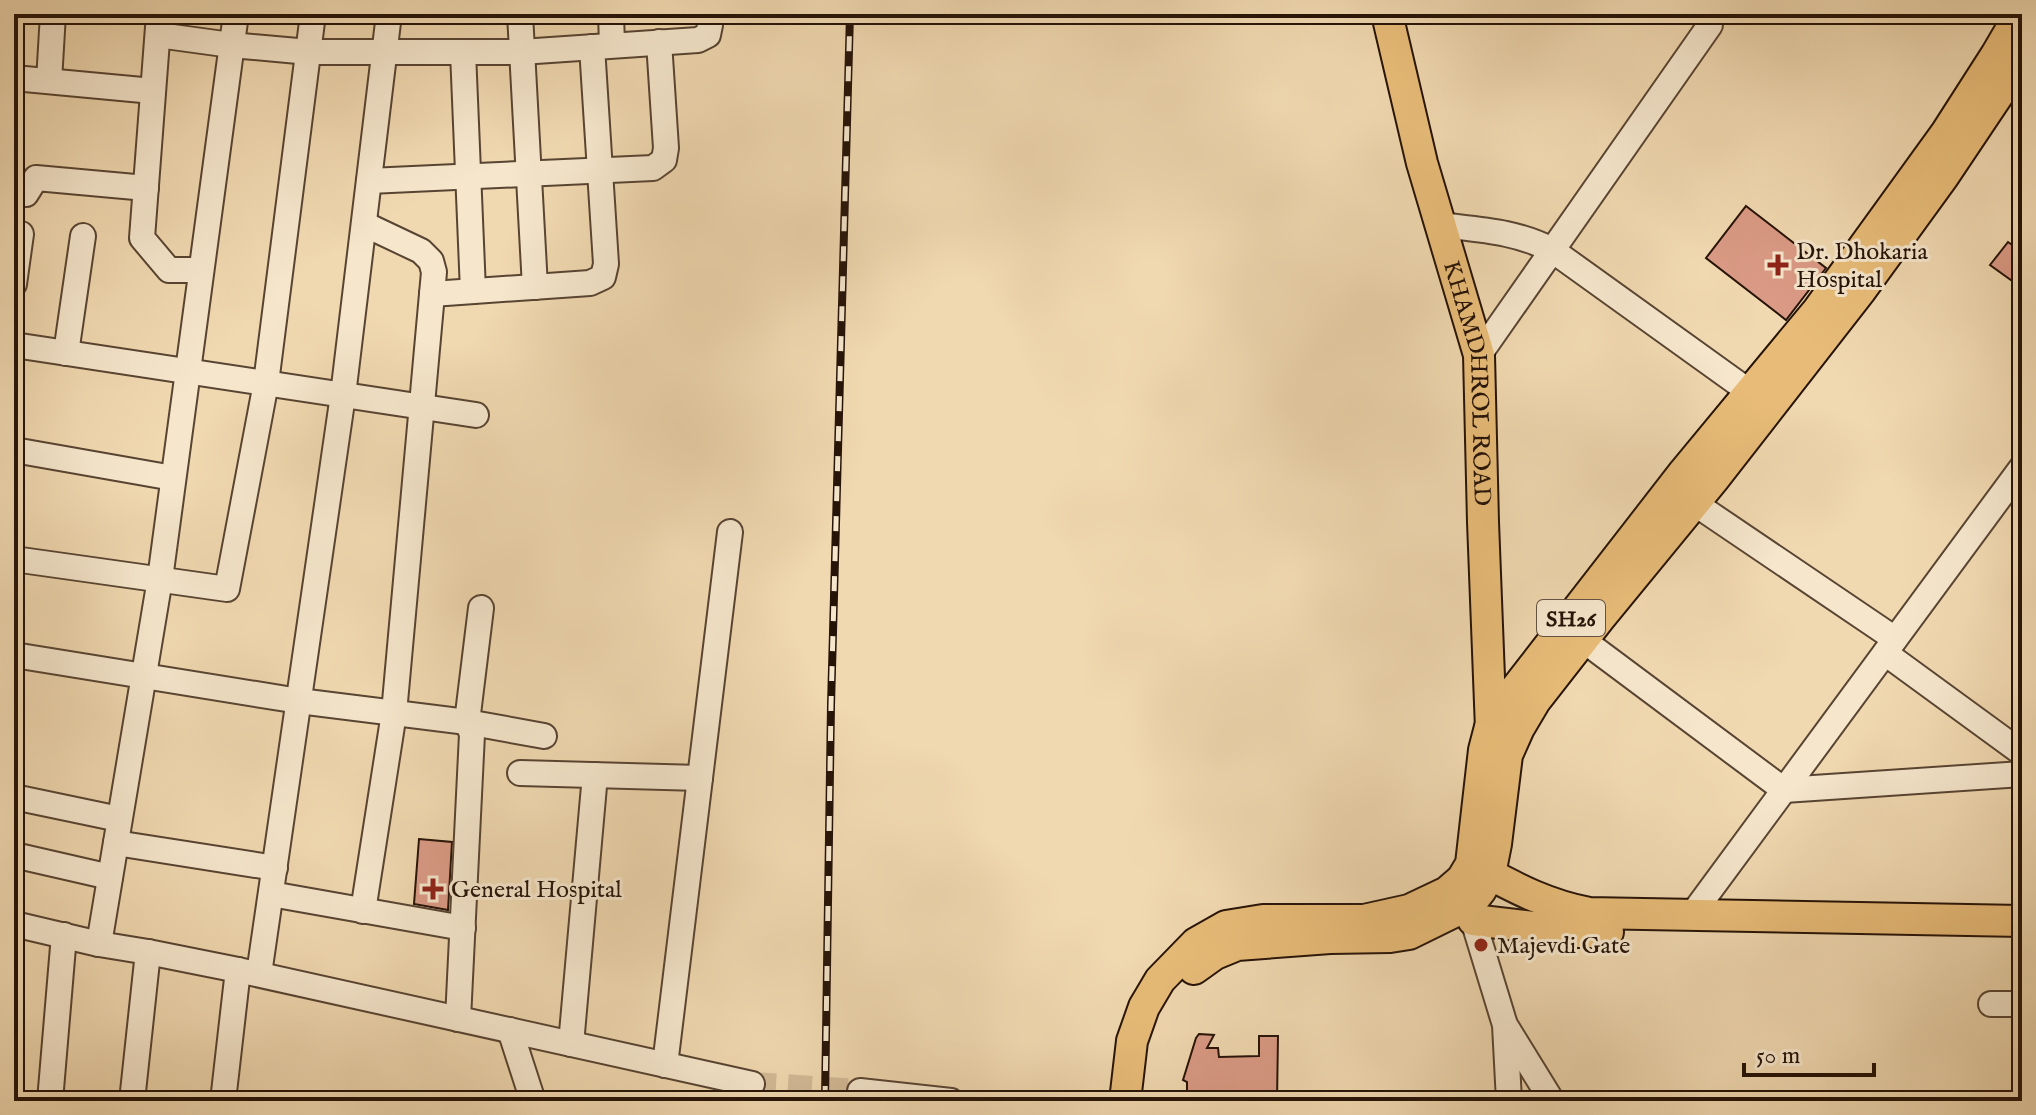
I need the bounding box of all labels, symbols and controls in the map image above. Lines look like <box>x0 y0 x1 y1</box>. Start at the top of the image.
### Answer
place label: Dr. Dhokaria Hospital <box>1796 237 1928 296</box>
marker: Dr. Dhokaria Hospital <box>1767 254 1789 276</box>
street label: KHAMDHROL ROAD <box>1435 257 1497 506</box>
road number: SH26 <box>1537 600 1605 636</box>
place label: General Hospital <box>451 875 622 906</box>
marker: General Hospital <box>422 878 444 900</box>
place label: Majevdi Gate <box>1497 931 1630 962</box>
marker: Majevdi Gate <box>1472 936 1490 954</box>
scale bar <box>1744 1027 1874 1077</box>
text: 50 m <box>1756 1041 1800 1072</box>

